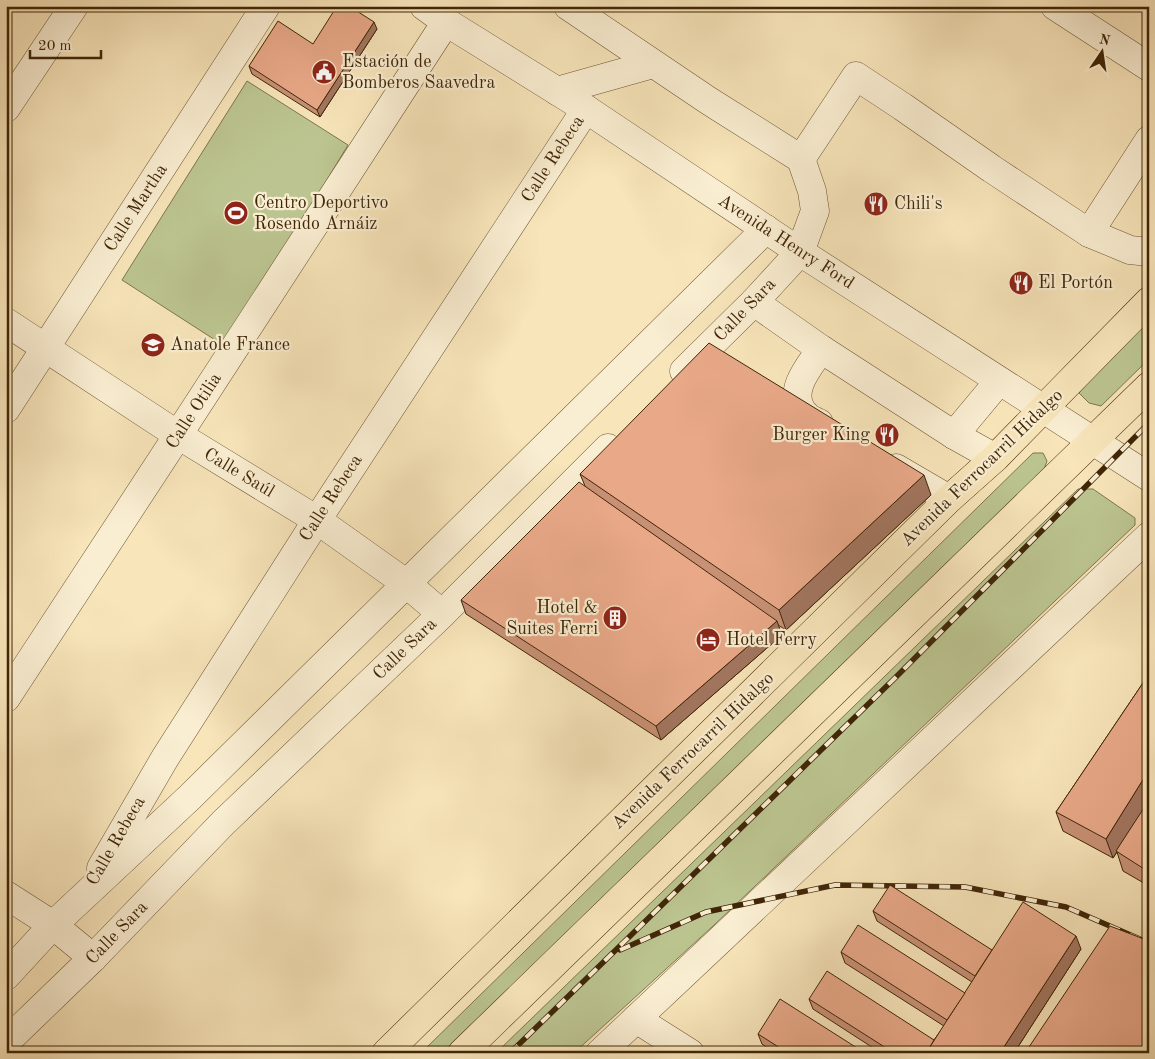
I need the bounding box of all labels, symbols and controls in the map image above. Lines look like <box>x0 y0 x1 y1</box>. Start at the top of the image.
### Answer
scale bar <box>30 28 101 60</box>
north arrow <box>1078 28 1128 78</box>
text: N <box>1098 32 1112 48</box>
text: 20 m <box>38 39 72 54</box>
place label: Estación de Bomberos Saavedra <box>342 53 495 92</box>
public building icon: Estación de Bomberos Saavedra <box>311 59 337 85</box>
street label: Calle Rebeca <box>518 112 588 206</box>
street label: Calle Martha <box>101 161 171 255</box>
street label: Avenida Henry Ford <box>715 191 857 293</box>
restaurant icon: Chili's <box>863 191 889 217</box>
place label: Centro Deportivo Rosendo Arnáiz <box>254 194 388 233</box>
place label: Chili's <box>894 195 943 213</box>
sports icon: Centro Deportivo Rosendo Arnáiz <box>223 200 249 226</box>
restaurant icon: El Portón <box>1008 270 1034 296</box>
place label: El Portón <box>1038 274 1113 292</box>
street label: Calle Sara <box>711 275 779 345</box>
school or university icon: Anatole France <box>140 332 166 358</box>
place label: Anatole France <box>170 336 290 354</box>
street label: Calle Otilia <box>163 370 225 452</box>
street label: Avenida Ferrocarril Hidalgo <box>898 386 1066 550</box>
restaurant icon: Burger King <box>874 422 900 448</box>
place label: Burger King <box>772 426 870 444</box>
street label: Calle Saúl <box>201 445 277 501</box>
street label: Calle Rebeca <box>296 451 366 545</box>
place label: Hotel & Suites Ferri <box>506 599 598 638</box>
building icon: Hotel & Suites Ferri <box>602 605 628 631</box>
street label: Calle Sara <box>370 615 440 683</box>
hotel icon: Hotel Ferry <box>695 627 721 653</box>
place label: Hotel Ferry <box>726 631 818 649</box>
street label: Avenida Ferrocarril Hidalgo <box>609 669 777 833</box>
street label: Calle Rebeca <box>83 793 149 889</box>
street label: Calle Sara <box>83 898 151 968</box>

